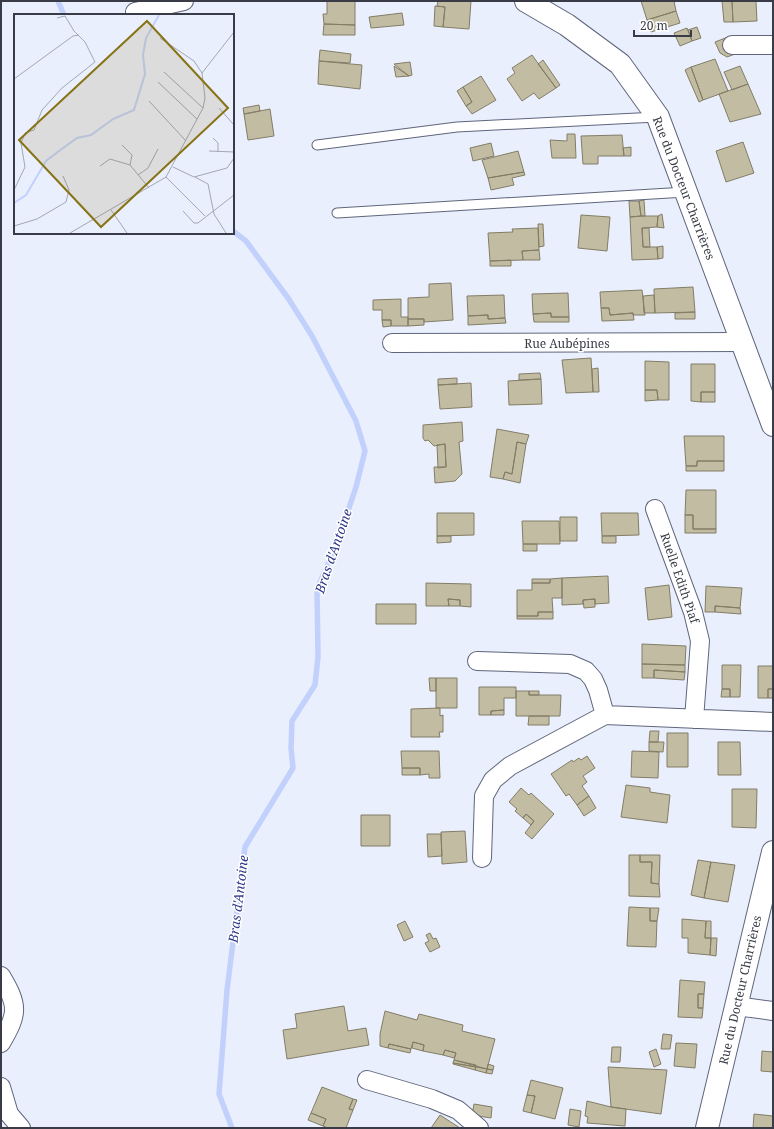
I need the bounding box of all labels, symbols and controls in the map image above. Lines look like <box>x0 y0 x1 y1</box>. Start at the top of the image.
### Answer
scale bar <box>634 12 691 38</box>
inset map <box>14 14 234 234</box>
text: 20 m <box>640 17 668 34</box>
street label: Rue du Docteur Charrières <box>649 114 719 262</box>
street label: Rue Aubépines <box>524 335 610 352</box>
water label: Bras d'Antoine <box>310 506 356 596</box>
street label: Ruelle Edith Piaf <box>657 530 704 627</box>
water label: Bras d'Antoine <box>224 854 252 945</box>
street label: Rue du Docteur Charrières <box>715 914 765 1066</box>

